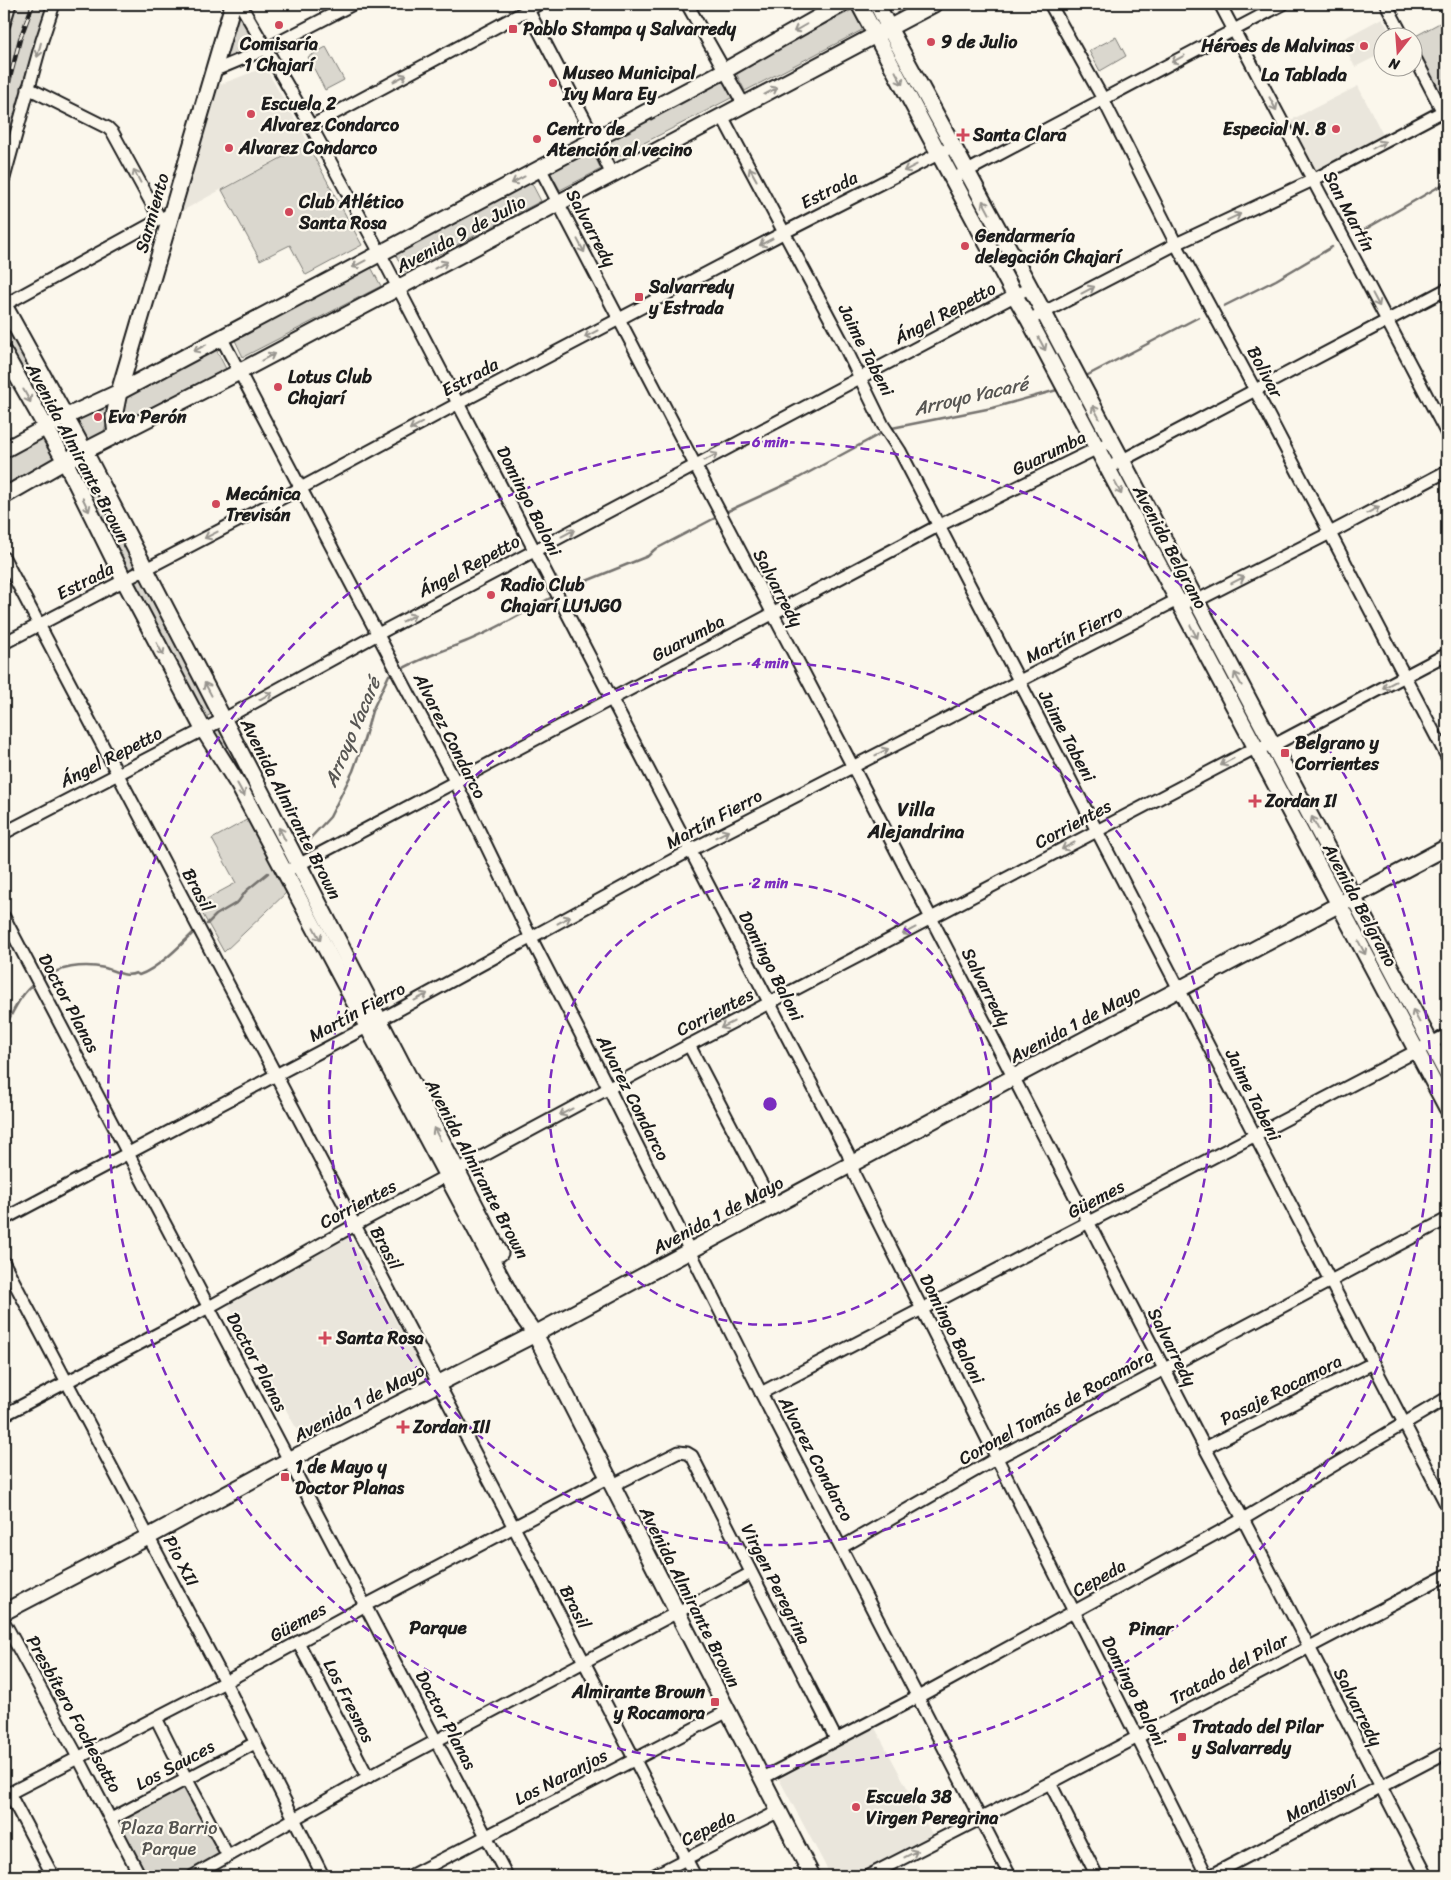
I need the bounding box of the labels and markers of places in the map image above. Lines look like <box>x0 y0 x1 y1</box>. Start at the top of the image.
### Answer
place label: Pablo Stampa y Salvarredy <box>523 13 737 45</box>
marker: Comisaría 1 Chajarí <box>273 19 285 31</box>
marker: Pablo Stampa y Salvarredy <box>507 23 519 35</box>
place label: 9 de Julio <box>941 26 1018 58</box>
place label: Comisaría 1 Chajarí <box>239 28 318 81</box>
place label: Héroes de Malvinas <box>1200 30 1355 62</box>
marker: 9 de Julio <box>925 36 937 48</box>
marker: Héroes de Malvinas <box>1358 40 1370 52</box>
place label: Museo Municipal Ivy Mara Ey <box>562 57 697 110</box>
marker: Museo Municipal Ivy Mara Ey <box>547 77 559 89</box>
place label: Escuela 2 Alvarez Condarco <box>260 88 400 141</box>
marker: Escuela 2 Alvarez Condarco <box>245 108 257 120</box>
place label: Centro de Atención al vecino <box>546 113 692 166</box>
place label: Especial N. 8 <box>1223 113 1326 145</box>
place label: Santa Clara <box>972 119 1066 151</box>
marker: Especial N. 8 <box>1330 123 1342 135</box>
marker: Santa Clara <box>957 129 969 141</box>
place label: Alvarez Condarco <box>238 132 378 164</box>
marker: Centro de Atención al vecino <box>531 133 543 145</box>
marker: Alvarez Condarco <box>223 142 235 154</box>
place label: Club Atlético Santa Rosa <box>298 186 405 239</box>
marker: Club Atlético Santa Rosa <box>283 206 295 218</box>
place label: Gendarmería delegación Chajarí <box>974 220 1124 273</box>
marker: Gendarmería delegación Chajarí <box>959 240 971 252</box>
place label: Salvarredy y Estrada <box>648 271 735 324</box>
marker: Salvarredy y Estrada <box>633 291 645 303</box>
place label: Lotus Club Chajarí <box>287 361 372 414</box>
marker: Lotus Club Chajarí <box>272 381 284 393</box>
place label: Eva Perón <box>108 401 187 433</box>
marker: Eva Perón <box>92 411 104 423</box>
place label: Mecánica Trevisán <box>225 478 302 531</box>
marker: Mecánica Trevisán <box>210 498 222 510</box>
place label: Radio Club Chajarí LU1JGO <box>500 569 622 622</box>
marker: Radio Club Chajarí LU1JGO <box>485 589 497 601</box>
place label: Belgrano y Corrientes <box>1294 727 1380 780</box>
marker: Belgrano y Corrientes <box>1279 747 1291 759</box>
place label: Zordan II <box>1264 785 1337 817</box>
marker: Zordan II <box>1249 795 1261 807</box>
centre of rings <box>761 1095 779 1113</box>
place label: Santa Rosa <box>335 1322 424 1354</box>
marker: Santa Rosa <box>318 1331 332 1345</box>
place label: Zordan III <box>412 1411 491 1443</box>
marker: Zordan III <box>397 1421 409 1433</box>
place label: 1 de Mayo y Doctor Planas <box>295 1451 405 1504</box>
marker: 1 de Mayo y Doctor Planas <box>279 1471 291 1483</box>
place label: Almirante Brown y Rocamora <box>571 1676 705 1729</box>
marker: Almirante Brown y Rocamora <box>709 1696 721 1708</box>
place label: Tratado del Pilar y Salvarredy <box>1191 1711 1324 1764</box>
marker: Tratado del Pilar y Salvarredy <box>1176 1731 1188 1743</box>
place label: Escuela 38 Virgen Peregrina <box>866 1781 999 1834</box>
marker: Escuela 38 Virgen Peregrina <box>850 1801 862 1813</box>

